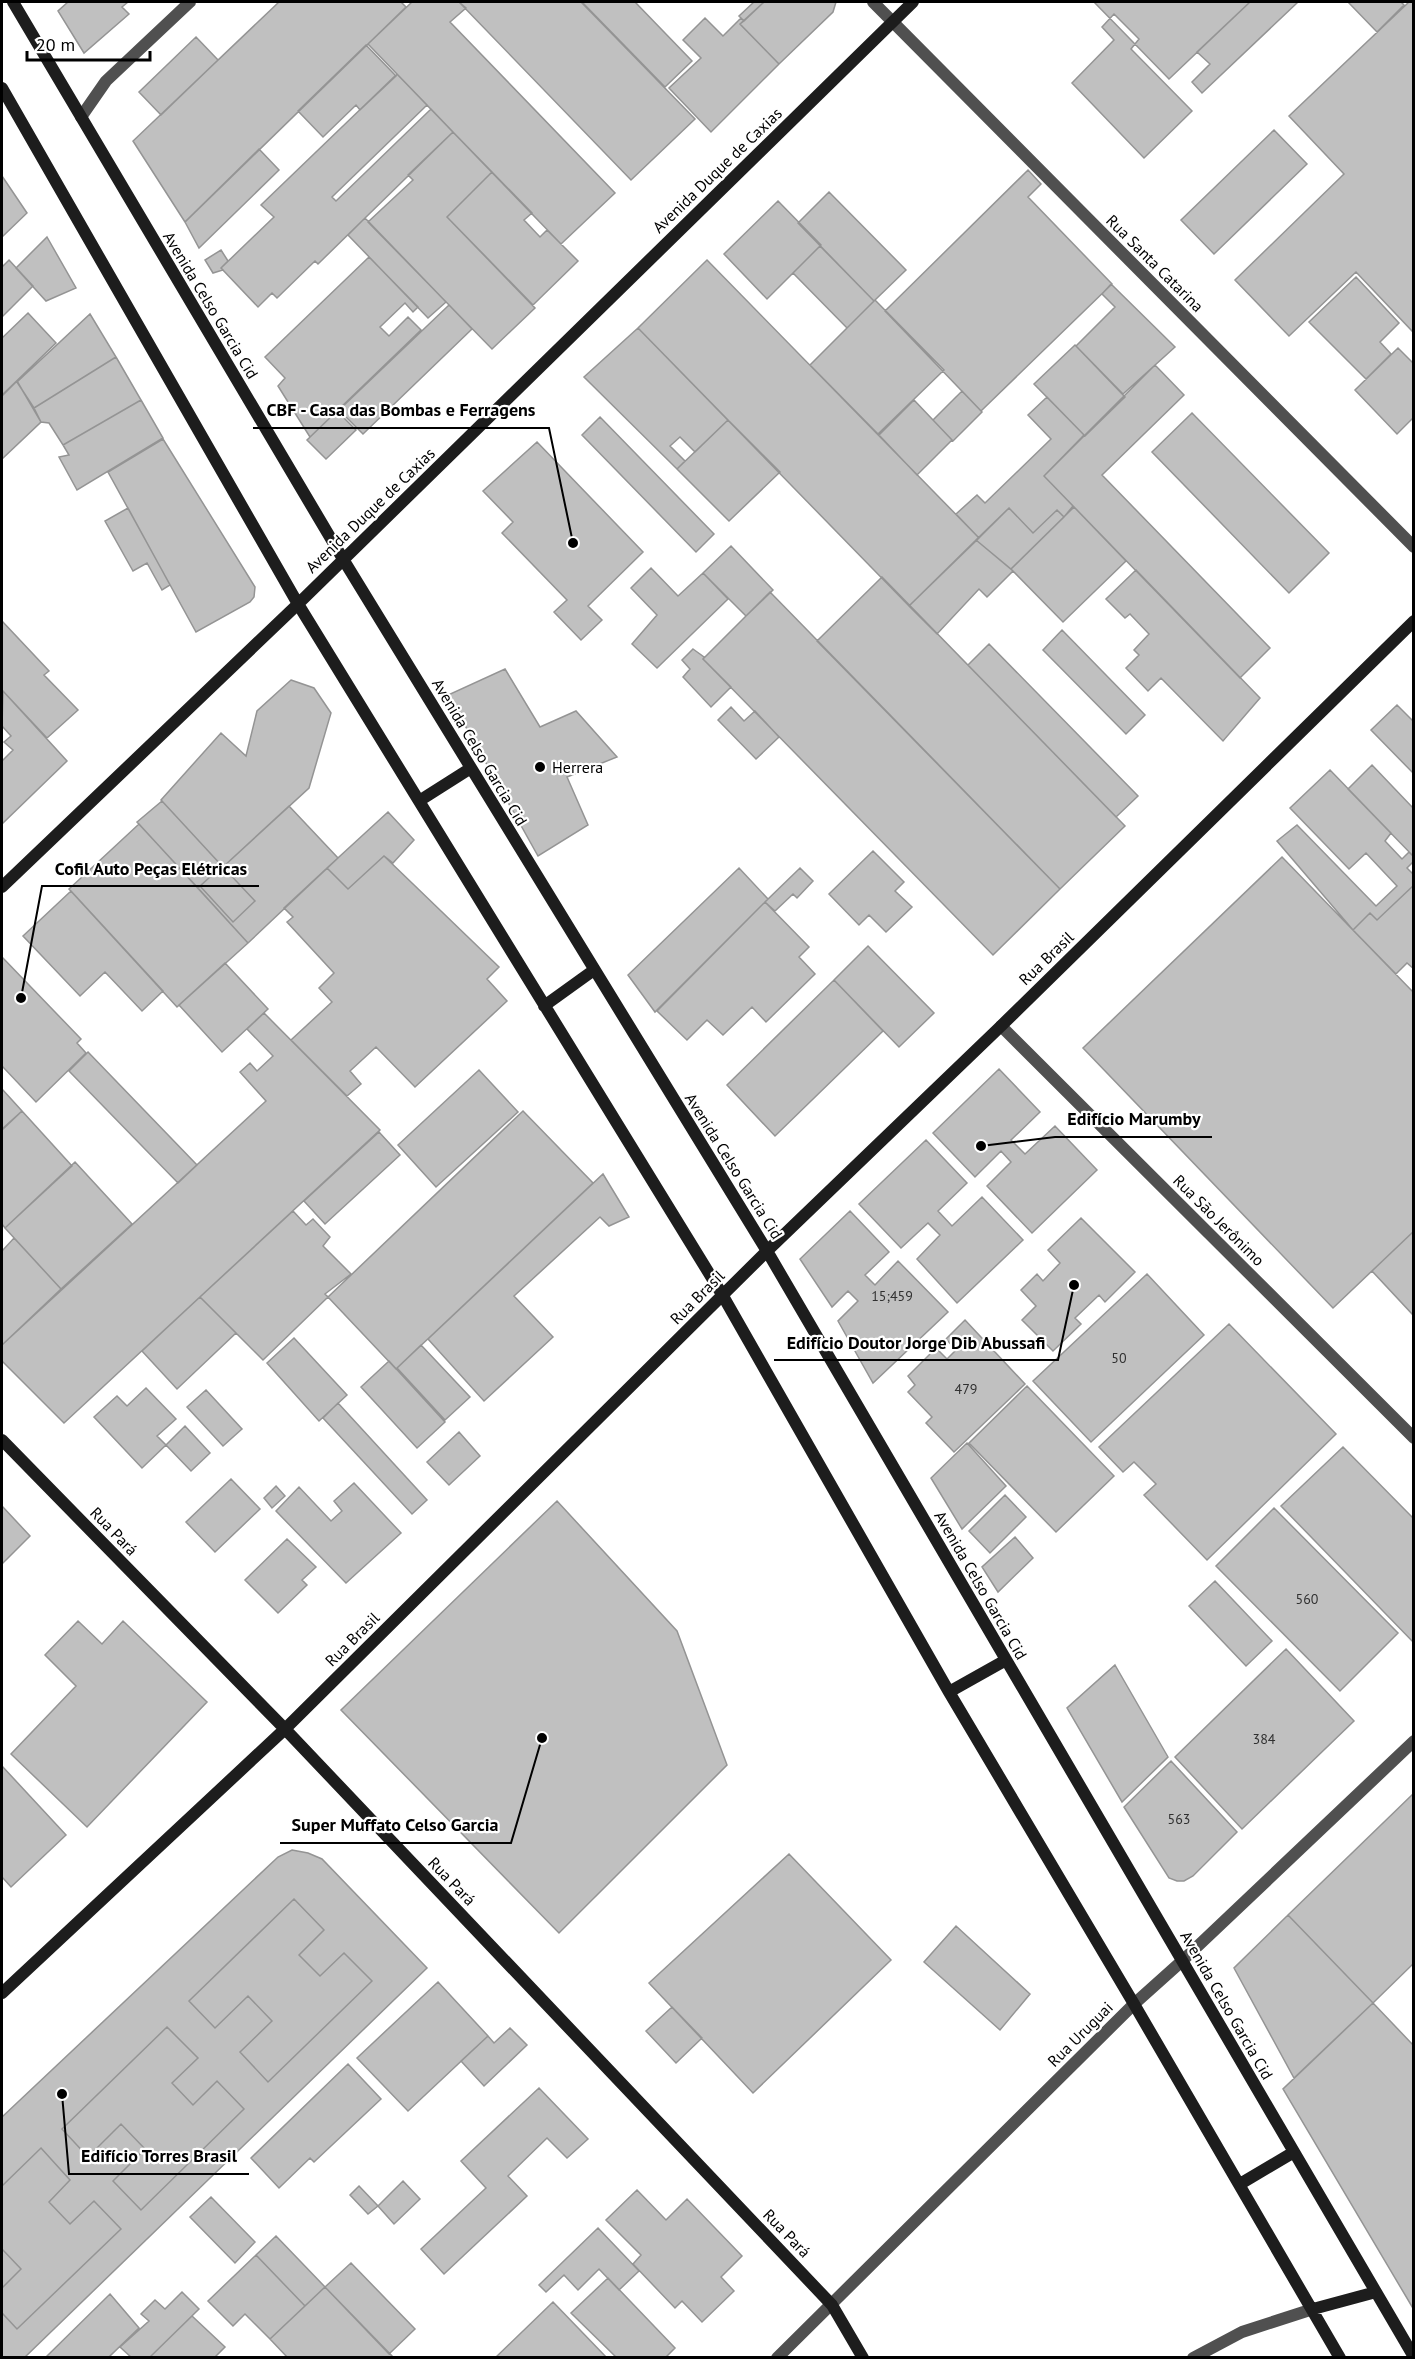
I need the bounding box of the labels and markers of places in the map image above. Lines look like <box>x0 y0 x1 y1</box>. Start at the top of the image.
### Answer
callout: CBF - Casa das Bombas e Ferragens <box>253 392 549 428</box>
place label: Herrera <box>552 757 603 777</box>
marker: Herrera <box>533 760 547 774</box>
callout: Cofil Auto Peças Elétricas <box>42 850 259 886</box>
callout: Edifício Marumby <box>1055 1101 1212 1137</box>
callout: Edifício Doutor Jorge Dib Abussafi <box>774 1324 1058 1360</box>
callout: Super Muffato Celso Garcia <box>280 1807 511 1843</box>
callout: Edifício Torres Brasil <box>69 2138 249 2174</box>

